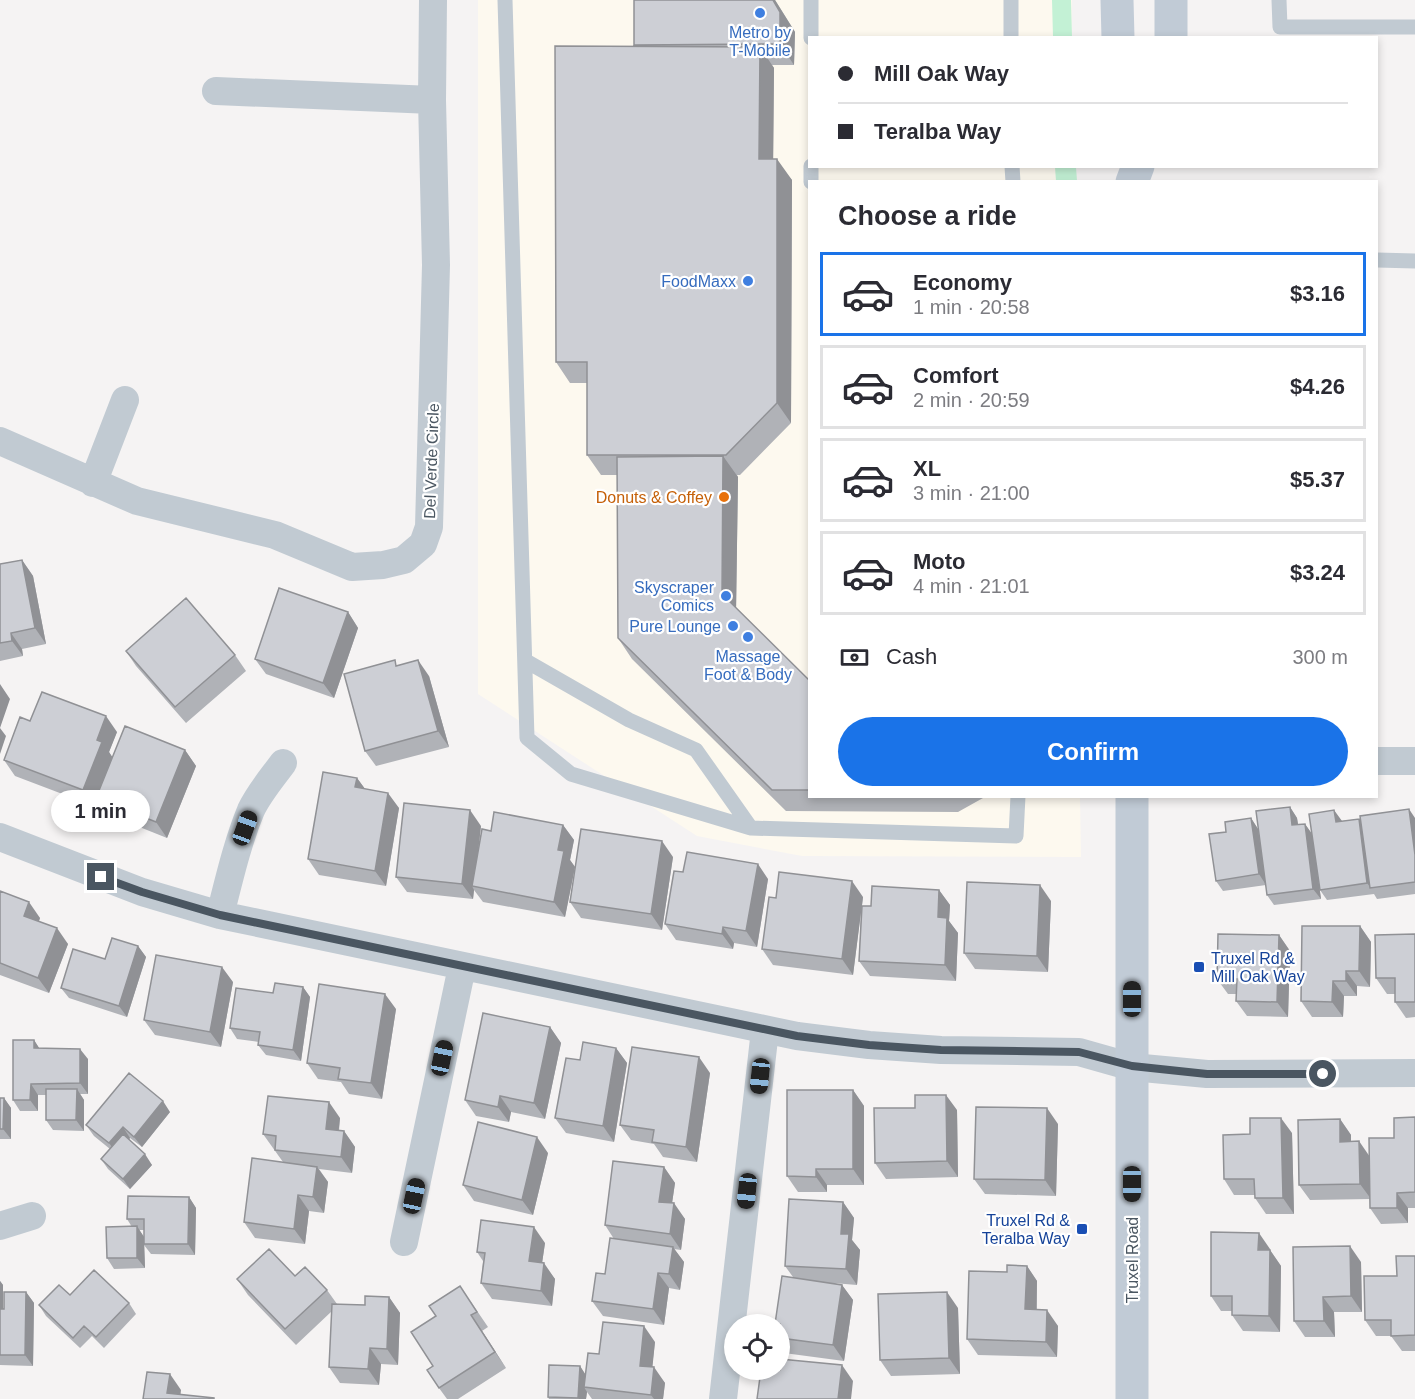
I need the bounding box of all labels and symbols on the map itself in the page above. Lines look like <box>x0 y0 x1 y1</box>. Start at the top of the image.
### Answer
marker: Metro by T-Mobile <box>753 6 767 20</box>
place label: Metro by T-Mobile <box>729 24 791 59</box>
place label: FoodMaxx <box>661 273 736 290</box>
marker: FoodMaxx <box>741 274 755 288</box>
street label: Del Verde Circle <box>421 403 442 519</box>
place label: Donuts & Coffey <box>596 489 712 506</box>
marker: Donuts & Coffey <box>717 490 731 504</box>
place label: Skyscraper Comics <box>634 579 715 614</box>
marker: Skyscraper Comics <box>719 589 733 603</box>
place label: Pure Lounge <box>629 618 721 635</box>
marker: Pure Lounge <box>726 619 740 633</box>
marker: Massage Foot & Body <box>741 630 755 644</box>
place label: Massage Foot & Body <box>704 648 792 683</box>
callout: 1 min <box>51 790 150 832</box>
car <box>230 808 260 848</box>
route end <box>87 863 114 890</box>
place label: Truxel Rd & Mill Oak Way <box>1211 950 1305 985</box>
marker: Truxel Rd & Mill Oak Way <box>1192 960 1206 974</box>
car <box>1123 981 1141 1017</box>
car <box>429 1039 455 1077</box>
car <box>749 1057 771 1095</box>
route start <box>1309 1060 1336 1087</box>
car <box>1123 1166 1141 1202</box>
car <box>736 1172 758 1210</box>
car <box>401 1177 427 1215</box>
place label: Truxel Rd & Teralba Way <box>982 1212 1070 1247</box>
street label: Truxel Road <box>1124 1217 1141 1303</box>
marker: Truxel Rd & Teralba Way <box>1075 1222 1089 1236</box>

